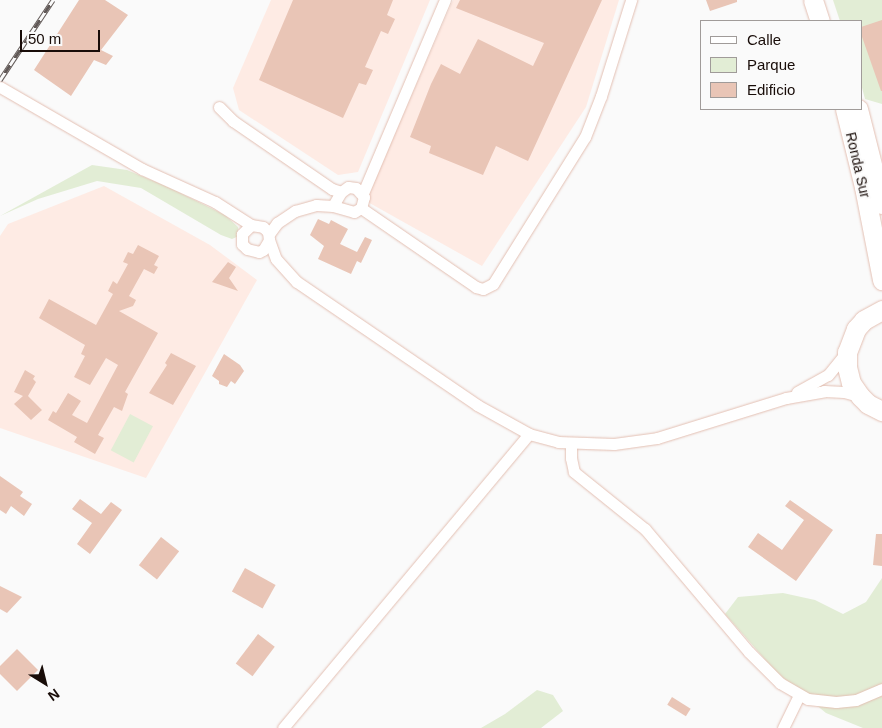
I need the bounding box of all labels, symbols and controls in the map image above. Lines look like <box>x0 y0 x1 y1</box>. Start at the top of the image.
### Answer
scale bar <box>22 20 102 52</box>
legend <box>700 20 862 110</box>
text: 50 m <box>28 30 61 47</box>
text: Calle <box>747 31 781 48</box>
text: Parque <box>747 56 795 73</box>
text: Edificio <box>747 81 795 98</box>
street label: Ronda Sur <box>842 131 874 199</box>
north arrow <box>20 658 70 708</box>
text: N <box>45 686 63 705</box>

